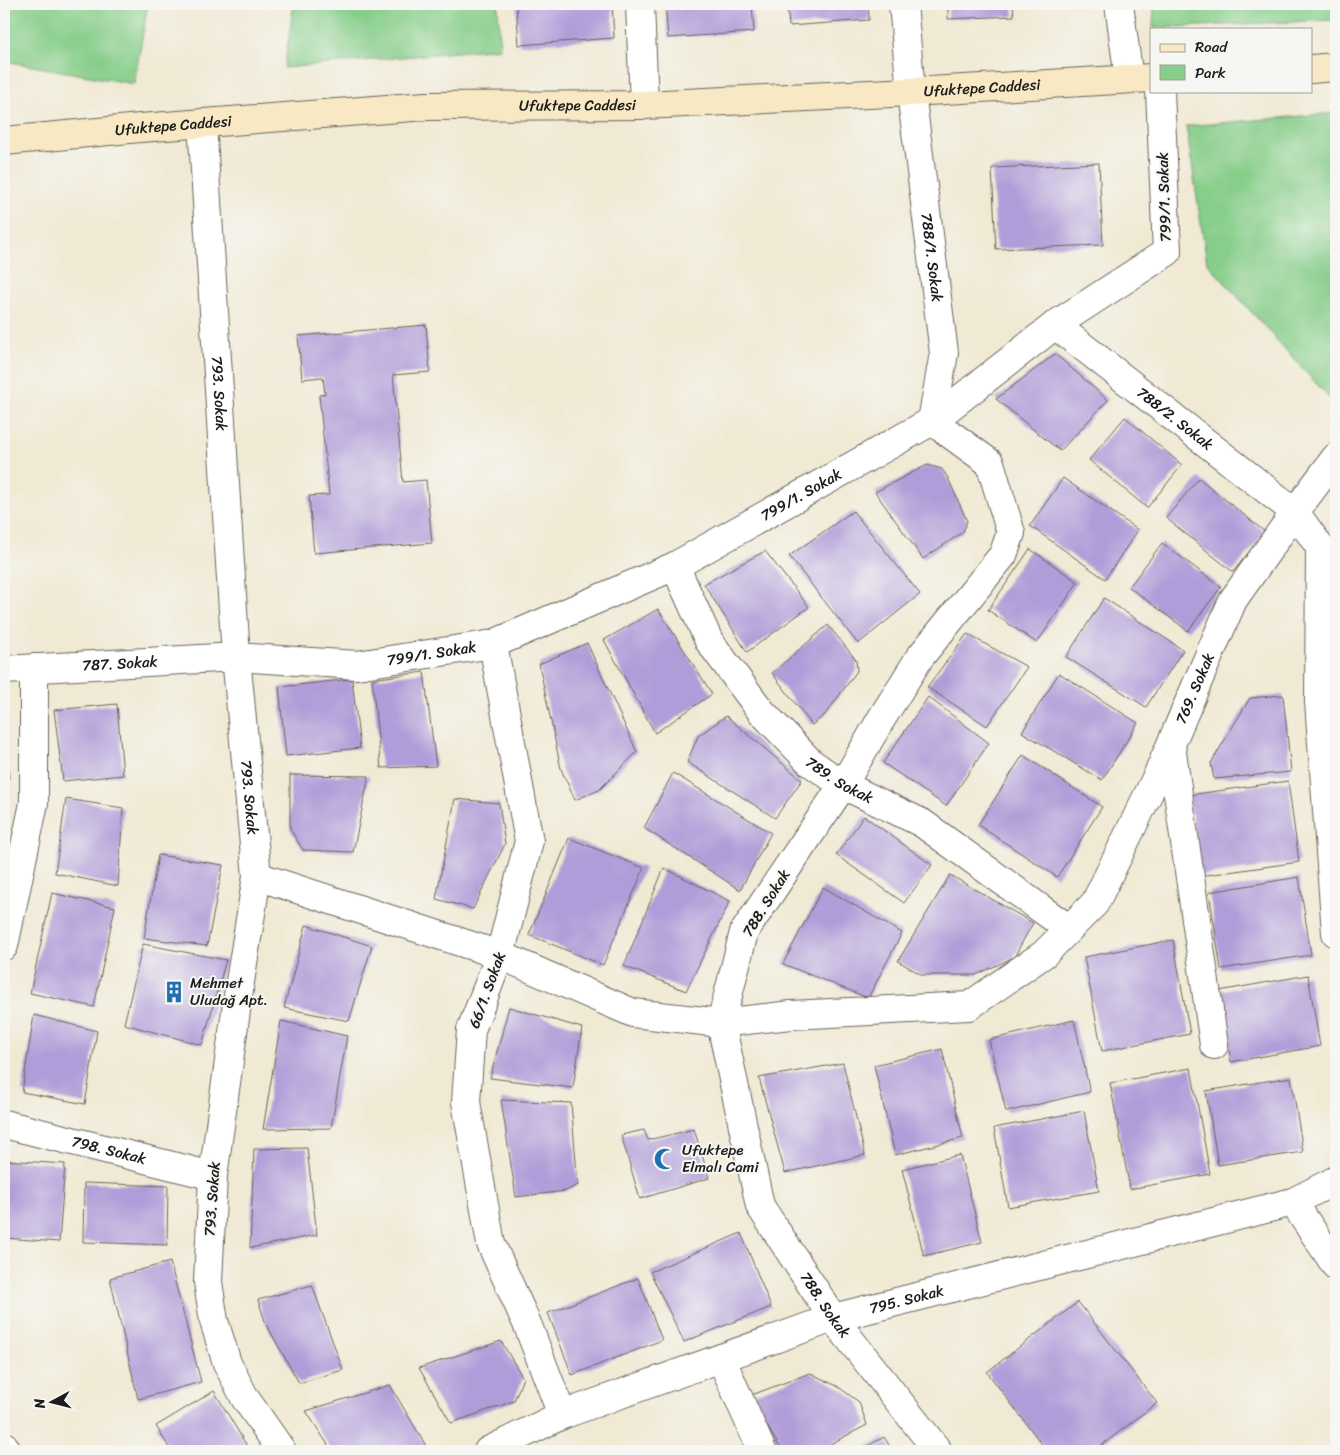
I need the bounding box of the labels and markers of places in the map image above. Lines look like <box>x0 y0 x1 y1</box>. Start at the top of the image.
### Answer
place label: Mehmet Uludağ Apt. <box>190 970 268 1013</box>
building icon: Mehmet Uludağ Apt. <box>161 979 187 1005</box>
place label: Ufuktepe Elmalı Cami <box>682 1137 759 1180</box>
mosque icon: Ufuktepe Elmalı Cami <box>652 1146 678 1172</box>

